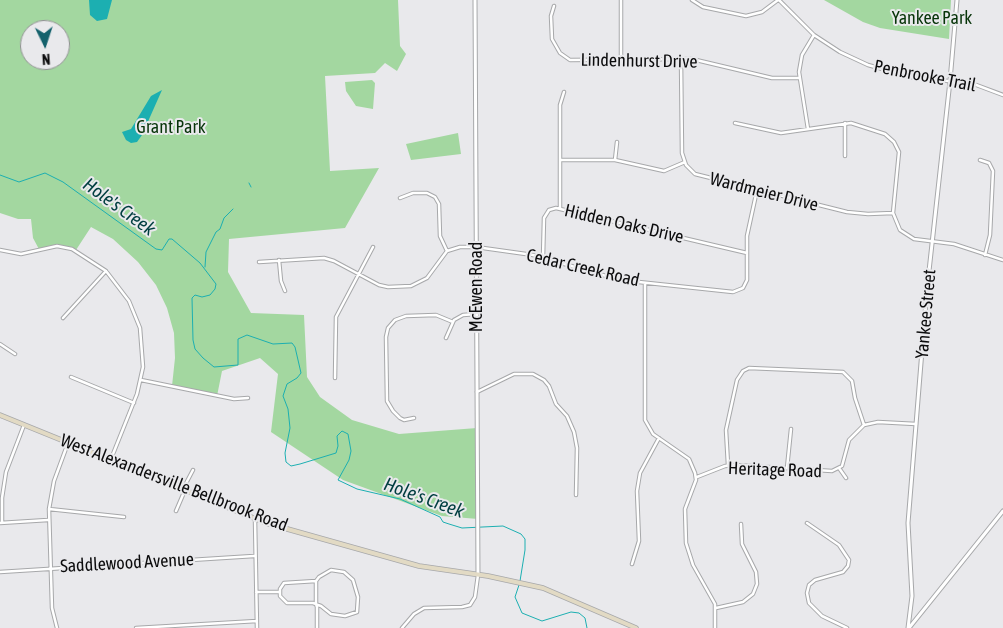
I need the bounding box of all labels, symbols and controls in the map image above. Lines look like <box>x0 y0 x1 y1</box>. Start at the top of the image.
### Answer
park label: Yankee Park <box>892 7 972 29</box>
north arrow <box>20 20 70 70</box>
street label: Lindenhurst Drive <box>580 49 698 73</box>
text: N <box>41 51 51 67</box>
street label: Penbrooke Trail <box>872 56 978 96</box>
park label: Grant Park <box>136 116 206 138</box>
street label: Wardmeier Drive <box>708 168 820 216</box>
water label: Hole's Creek <box>78 173 160 241</box>
street label: Hidden Oaks Drive <box>562 200 686 248</box>
street label: McEwen Road <box>465 242 487 332</box>
street label: Cedar Creek Road <box>524 245 642 291</box>
street label: Yankee Street <box>911 268 941 360</box>
street label: West Alexandersville Bellbrook Road <box>57 430 291 536</box>
street label: Heritage Road <box>728 458 822 482</box>
water label: Hole's Creek <box>381 473 467 523</box>
street label: Saddlewood Avenue <box>60 549 194 577</box>

